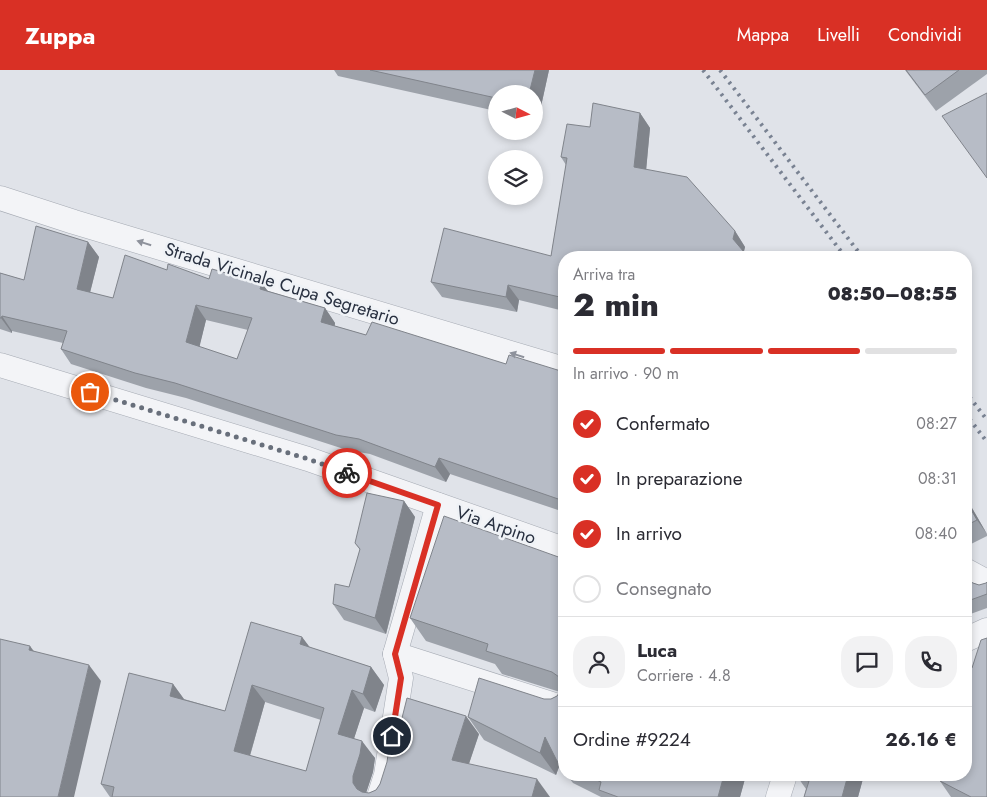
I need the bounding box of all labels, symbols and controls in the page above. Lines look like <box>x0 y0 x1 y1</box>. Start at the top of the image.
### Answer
text: Zuppa <box>25 18 96 53</box>
text: Mappa <box>737 22 789 48</box>
text: Livelli <box>817 22 860 48</box>
text: Condividi <box>888 22 962 48</box>
north arrow <box>488 85 542 140</box>
map controls <box>488 85 543 205</box>
button: layers <box>488 150 543 205</box>
street label: Strada Vicinale Cupa Segretario <box>161 236 403 332</box>
one-way arrow <box>136 238 151 246</box>
text: Arriva tra <box>573 263 635 286</box>
text: 08:50–08:55 <box>828 280 957 307</box>
text: 2 min <box>573 282 659 328</box>
one-way arrow <box>510 350 525 358</box>
text: In arrivo · 90 m <box>573 362 679 385</box>
pin <box>69 371 111 413</box>
icon: bag <box>76 378 104 406</box>
icon: check <box>573 410 601 438</box>
text: Confermato <box>616 410 710 437</box>
text: 08:27 <box>916 412 957 435</box>
courier <box>322 448 372 498</box>
icon: bike <box>333 459 361 487</box>
icon: check <box>573 465 601 493</box>
text: In preparazione <box>616 465 743 492</box>
text: 08:31 <box>918 467 957 490</box>
street label: Via Arpino <box>453 499 540 551</box>
icon: check <box>573 520 601 548</box>
text: In arrivo <box>616 520 682 547</box>
text: 08:40 <box>915 522 957 545</box>
text: Consegnato <box>616 575 712 602</box>
button: person <box>573 636 625 688</box>
button: chat <box>841 636 893 688</box>
button: phone <box>905 636 957 688</box>
text: Luca <box>637 637 677 664</box>
text: Corriere · 4.8 <box>637 664 731 687</box>
pin <box>371 715 413 757</box>
icon: home <box>378 722 406 750</box>
text: Ordine #9224 <box>573 726 691 753</box>
text: 26.16 € <box>885 726 957 753</box>

